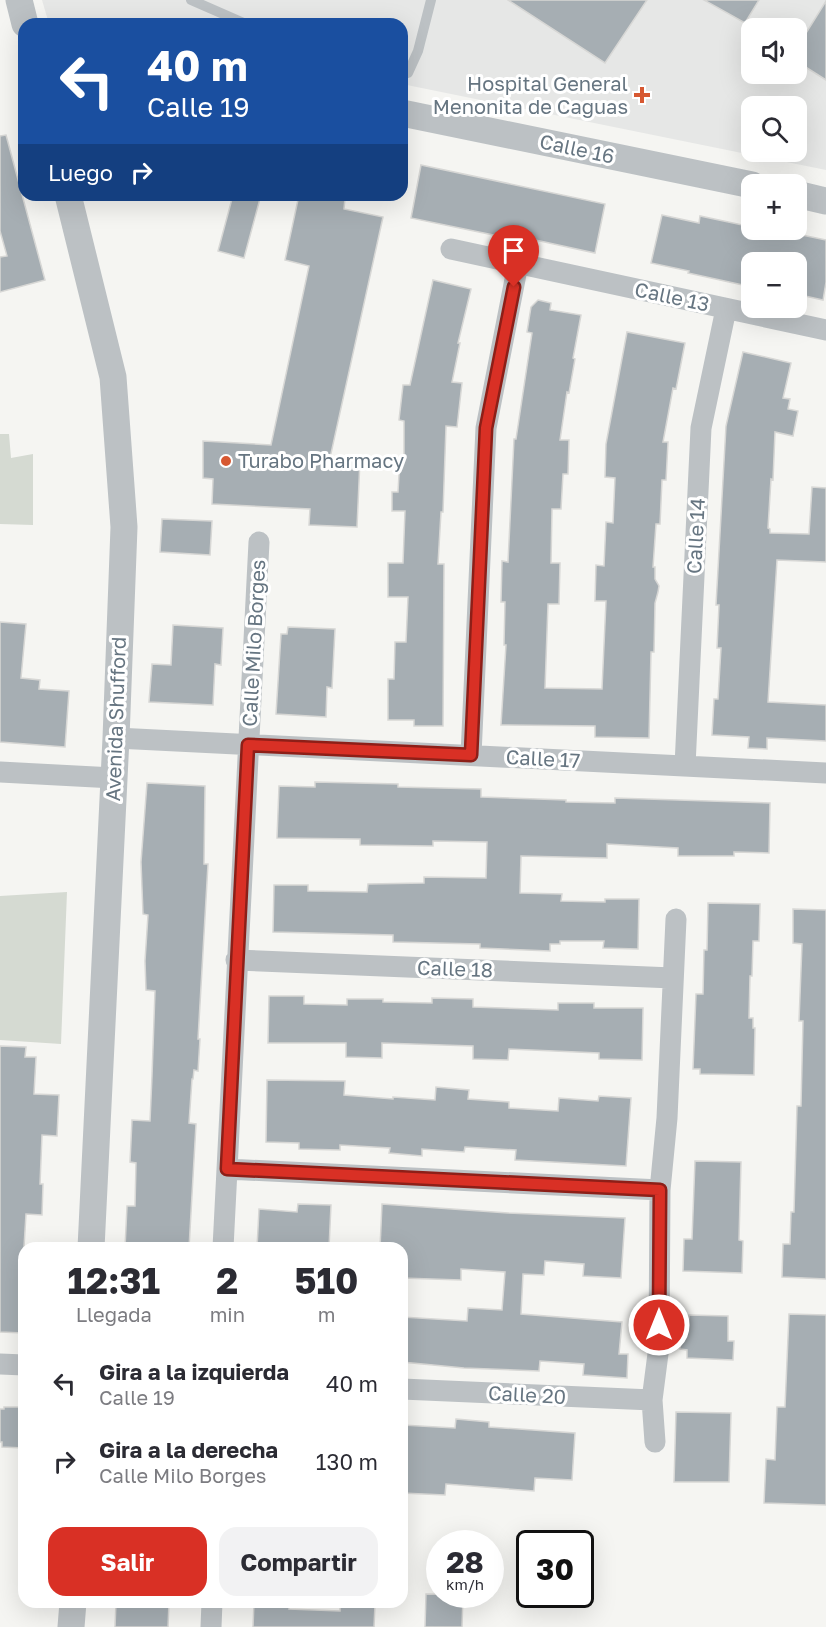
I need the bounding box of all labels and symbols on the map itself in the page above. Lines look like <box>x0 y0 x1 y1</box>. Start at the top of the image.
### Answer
place label: Hospital General Menonita de Caguas <box>433 71 628 118</box>
marker: Hospital General Menonita de Caguas <box>633 86 651 104</box>
street label: Calle 16 <box>538 128 617 168</box>
pin <box>488 225 539 287</box>
street label: Calle 13 <box>633 276 712 316</box>
place label: Turabo Pharmacy <box>238 448 404 472</box>
marker: Turabo Pharmacy <box>219 454 233 468</box>
street label: Calle 14 <box>681 497 709 575</box>
street label: Calle Milo Borges <box>237 559 269 727</box>
street label: Avenida Shufford <box>100 636 130 802</box>
street label: Calle 17 <box>505 744 581 772</box>
street label: Calle 18 <box>417 955 493 981</box>
position arrow <box>627 1293 691 1357</box>
street label: Calle 20 <box>487 1380 567 1408</box>
speed limit sign: 30 <box>516 1530 594 1608</box>

